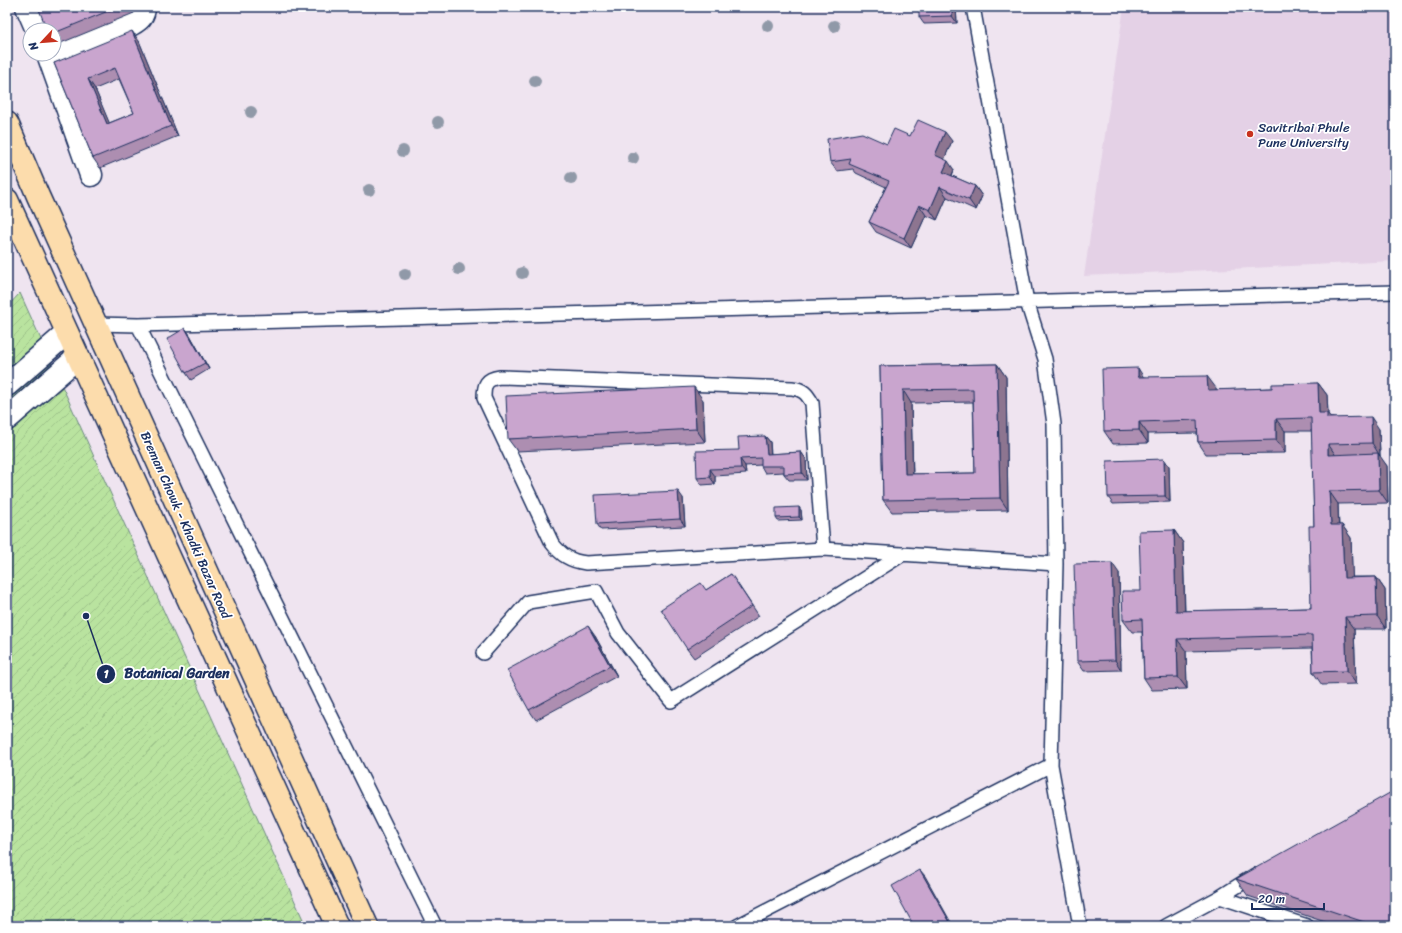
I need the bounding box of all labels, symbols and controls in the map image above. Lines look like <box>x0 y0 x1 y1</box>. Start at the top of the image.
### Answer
north arrow <box>22 22 62 62</box>
text: N <box>23 38 44 55</box>
place label: Savitribai Phule Pune University <box>1258 116 1350 154</box>
marker: Savitribai Phule Pune University <box>1245 129 1255 139</box>
street label: Breman Chowk - Khadki Bazar Road <box>134 428 238 624</box>
callout: Botanical Garden <box>96 661 238 687</box>
text: Botanical Garden <box>124 661 230 686</box>
text: 1 <box>103 663 109 685</box>
scale bar <box>1252 885 1324 911</box>
text: 20 m <box>1258 888 1285 910</box>

